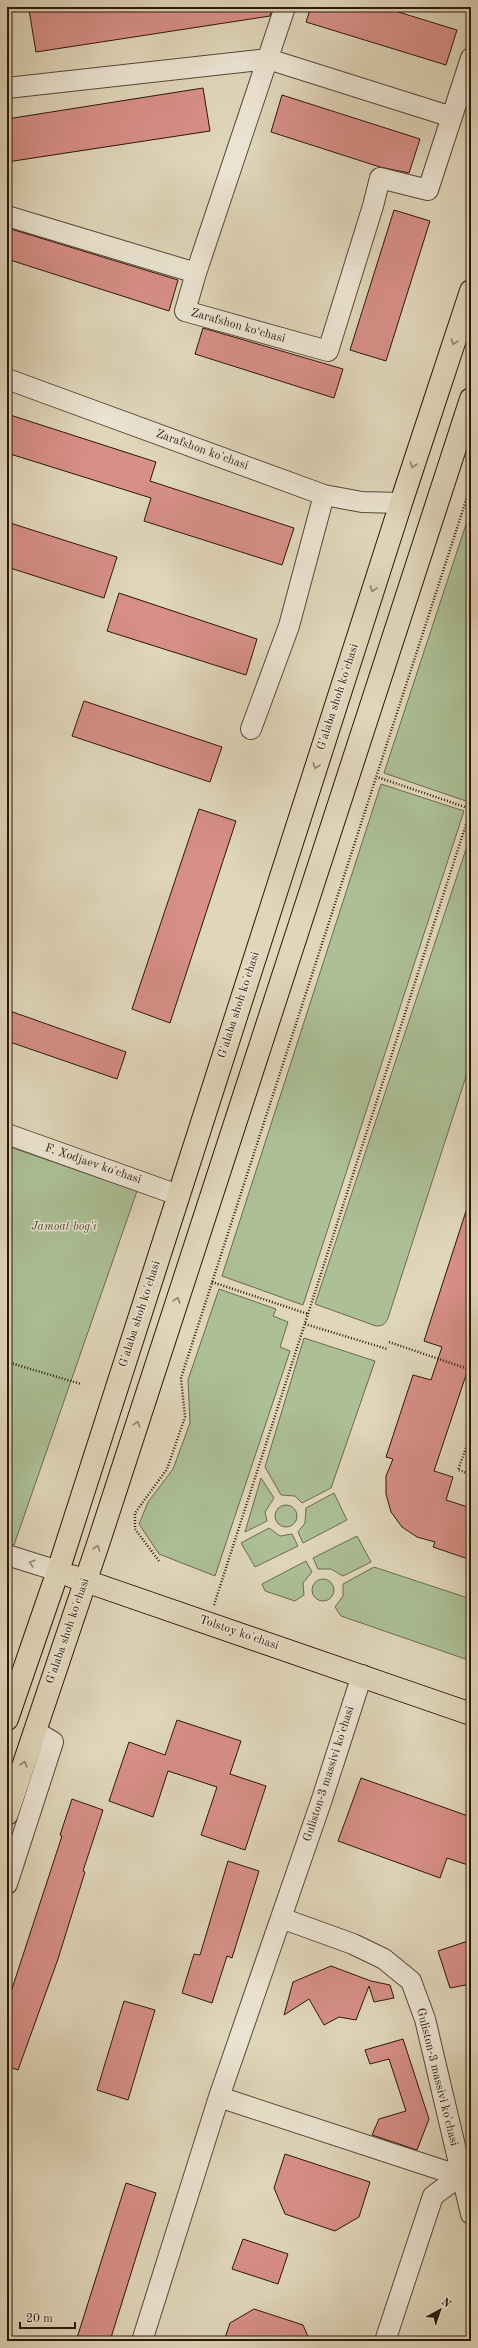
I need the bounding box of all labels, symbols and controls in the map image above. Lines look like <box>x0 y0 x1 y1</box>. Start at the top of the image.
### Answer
street label: Zarafshon ko‘chasi <box>189 306 287 345</box>
one-way arrow <box>451 338 459 345</box>
street label: Zarafshon ko'chasi <box>154 428 250 472</box>
one-way arrow <box>410 461 418 468</box>
one-way arrow <box>369 585 378 592</box>
street label: G'alaba shoh ko'chasi <box>315 642 361 752</box>
one-way arrow <box>312 762 321 769</box>
street label: G'alaba shoh ko'chasi <box>216 950 262 1060</box>
street label: F. Xodjaev ko'chasi <box>43 1142 143 1186</box>
park label: Jamoat bog'i <box>31 1221 97 1233</box>
street label: G'alaba shoh ko'chasi <box>117 1259 163 1369</box>
one-way arrow <box>172 1297 181 1304</box>
one-way arrow <box>132 1421 141 1428</box>
one-way arrow <box>92 1544 100 1551</box>
one-way arrow <box>29 1559 36 1568</box>
street label: G'alaba shoh ko'chasi <box>44 1577 92 1685</box>
street label: Tolstoy ko'chasi <box>198 1614 280 1652</box>
street label: Guliston-3 massivi ko'chasi <box>301 1705 357 1843</box>
one-way arrow <box>19 1760 28 1767</box>
street label: Guliston-3 massivi ko'chasi <box>414 2007 460 2147</box>
north arrow <box>420 2290 460 2330</box>
text: N <box>439 2297 453 2311</box>
scale bar <box>20 2304 75 2330</box>
text: 20 m <box>26 2313 53 2325</box>

